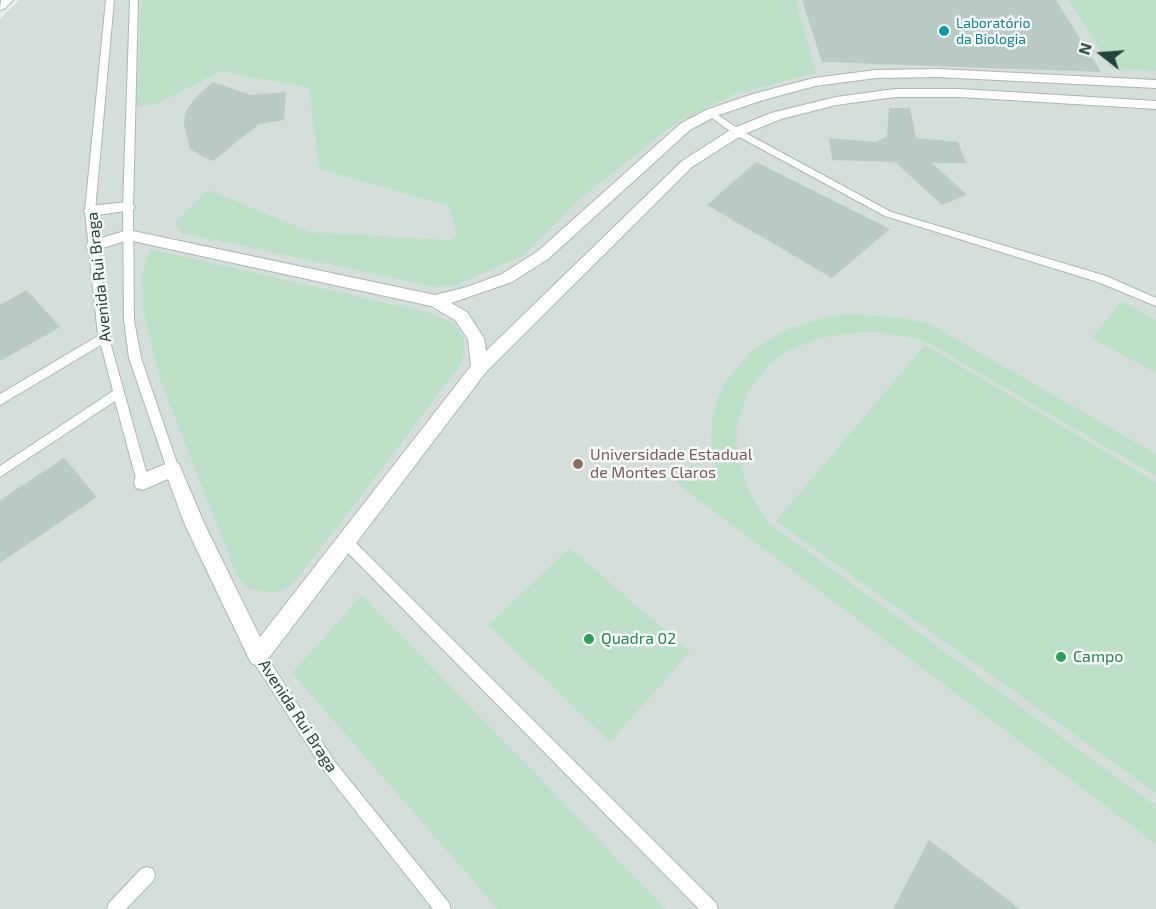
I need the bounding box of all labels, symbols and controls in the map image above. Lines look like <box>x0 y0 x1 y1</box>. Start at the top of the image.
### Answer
place label: Laboratório da Biologia <box>956 15 1030 48</box>
marker: Laboratório da Biologia <box>937 24 951 38</box>
north arrow <box>1072 24 1132 84</box>
text: N <box>1074 40 1095 57</box>
street label: Avenida Rui Braga <box>83 211 115 343</box>
place label: Universidade Estadual de Montes Claros <box>590 445 752 483</box>
marker: Universidade Estadual de Montes Claros <box>571 457 585 471</box>
place label: Quadra 02 <box>601 629 676 649</box>
marker: Quadra 02 <box>582 632 596 646</box>
place label: Campo <box>1073 647 1123 667</box>
marker: Campo <box>1054 650 1068 664</box>
street label: Avenida Rui Braga <box>254 656 342 776</box>

